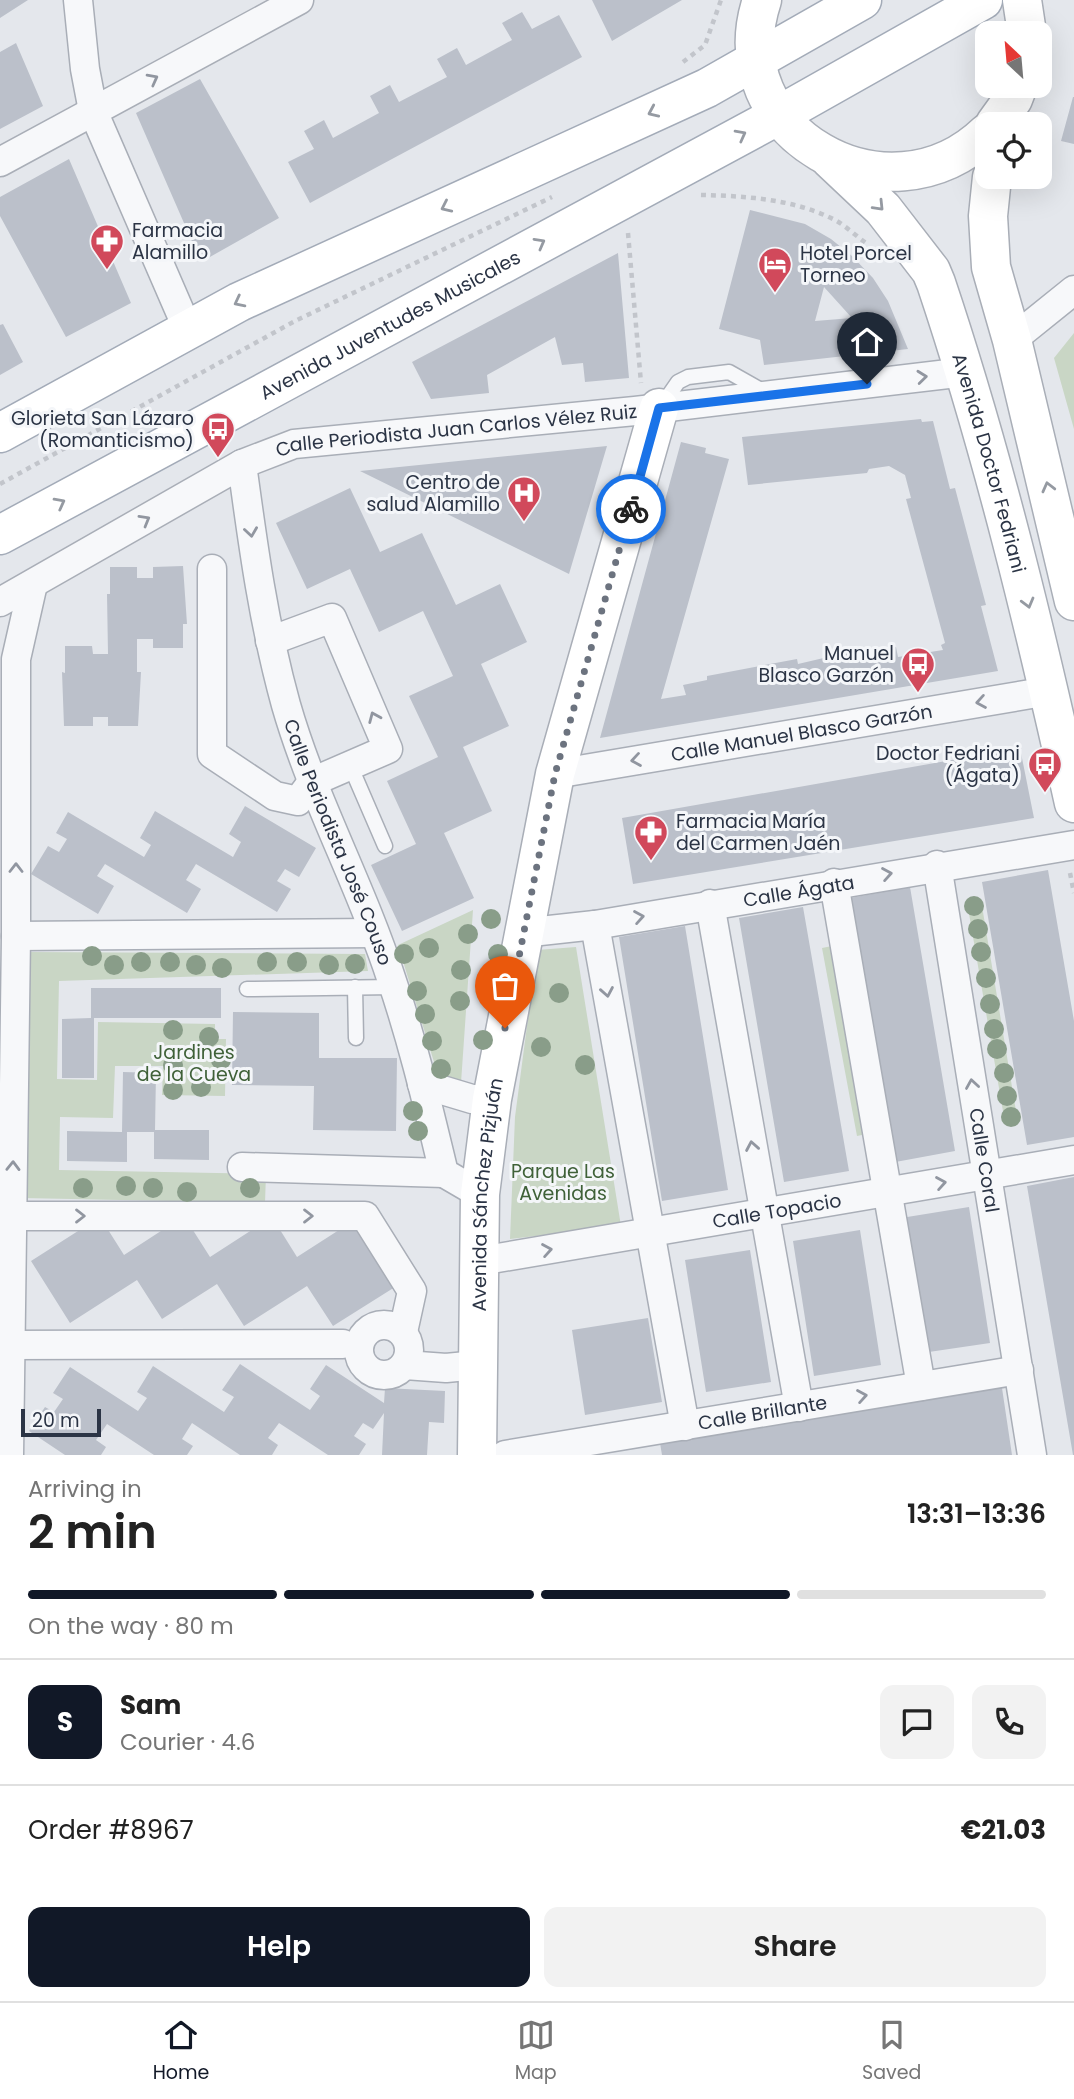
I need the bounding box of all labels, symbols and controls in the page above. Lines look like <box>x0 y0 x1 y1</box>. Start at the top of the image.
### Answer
north arrow <box>975 21 1052 98</box>
map controls <box>975 21 1052 189</box>
one-way arrow <box>146 74 158 87</box>
one-way arrow <box>648 104 660 118</box>
button: locate <box>975 112 1052 189</box>
one-way arrow <box>734 130 746 144</box>
one-way arrow <box>870 198 883 211</box>
one-way arrow <box>441 199 453 213</box>
place label: Farmacia Alamillo <box>132 217 223 266</box>
pharmacy icon: Farmacia Alamillo <box>88 222 126 271</box>
one-way arrow <box>533 238 545 251</box>
place label: Hotel Porcel Torneo <box>800 240 912 289</box>
street label: Avenida Juventudes Musicales <box>255 243 525 406</box>
hotel icon: Hotel Porcel Torneo <box>756 245 794 294</box>
one-way arrow <box>234 294 246 307</box>
pin <box>837 312 897 384</box>
icon: home <box>848 323 886 361</box>
street label: Avenida Doctor Fedriani <box>946 350 1033 576</box>
one-way arrow <box>916 370 928 385</box>
street label: Calle Periodista Juan Carlos Vélez Ruiz <box>271 397 638 463</box>
place label: Glorieta San Lázaro (Romanticismo) <box>11 405 194 454</box>
bus stop icon: Glorieta San Lázaro (Romanticismo) <box>199 410 237 459</box>
place label: Centro de salud Alamillo <box>366 469 500 518</box>
hospital icon: Centro de salud Alamillo <box>505 474 543 523</box>
courier <box>596 474 666 544</box>
one-way arrow <box>1042 481 1056 493</box>
icon: bike <box>612 490 650 528</box>
one-way arrow <box>53 498 65 511</box>
one-way arrow <box>137 515 150 528</box>
one-way arrow <box>243 526 258 538</box>
one-way arrow <box>1019 597 1034 609</box>
place label: Manuel Blasco Garzón <box>758 640 894 689</box>
bus stop icon: Manuel Blasco Garzón <box>899 645 937 694</box>
one-way arrow <box>976 694 987 709</box>
street label: Calle Manuel Blasco Garzón <box>669 697 934 768</box>
one-way arrow <box>368 711 382 724</box>
street label: Calle Periodista José Couso <box>278 716 399 969</box>
place label: Doctor Fedriani (Ágata) <box>876 740 1020 789</box>
bus stop icon: Doctor Fedriani (Ágata) <box>1026 745 1064 794</box>
one-way arrow <box>630 752 642 767</box>
place label: Farmacia María del Carmen Jaén <box>676 808 840 857</box>
pharmacy icon: Farmacia María del Carmen Jaén <box>632 813 670 862</box>
one-way arrow <box>8 862 24 872</box>
one-way arrow <box>881 867 893 882</box>
street label: Calle Ágata <box>741 868 856 914</box>
one-way arrow <box>633 910 645 925</box>
pin <box>475 956 535 1028</box>
icon: bag <box>486 967 524 1005</box>
one-way arrow <box>599 986 614 998</box>
park label: Jardines de la Cueva <box>137 1039 251 1088</box>
street label: Avenida Sánchez Pizjuán <box>465 1075 509 1311</box>
one-way arrow <box>965 1078 980 1090</box>
street label: Calle Coral <box>963 1106 1006 1214</box>
one-way arrow <box>745 1140 760 1152</box>
park label: Parque Las Avenidas <box>511 1158 615 1207</box>
one-way arrow <box>5 1161 20 1172</box>
one-way arrow <box>935 1176 947 1191</box>
street label: Calle Topacio <box>710 1186 843 1235</box>
one-way arrow <box>75 1208 86 1224</box>
one-way arrow <box>303 1208 313 1224</box>
one-way arrow <box>541 1243 553 1258</box>
street label: Calle Brillante <box>696 1388 829 1436</box>
one-way arrow <box>856 1389 868 1404</box>
scale bar <box>21 1406 102 1438</box>
text: 20 m <box>32 1407 80 1434</box>
text: Arriving in <box>28 1473 142 1505</box>
text: 13:31–13:36 <box>907 1496 1046 1532</box>
text: 2 min <box>28 1500 157 1564</box>
text: On the way · 80 m <box>28 1610 234 1642</box>
button: chat <box>880 1685 954 1759</box>
button: phone <box>972 1685 1046 1759</box>
text: Sam <box>120 1687 181 1723</box>
text: S <box>57 1704 73 1740</box>
text: Courier · 4.6 <box>120 1726 255 1758</box>
text: Order #8967 <box>28 1812 194 1848</box>
text: €21.03 <box>961 1812 1046 1848</box>
button: Help <box>28 1907 530 1987</box>
button: Share <box>544 1907 1046 1987</box>
tab: Home <box>153 2016 209 2087</box>
tab: Map <box>515 2016 557 2087</box>
tab: Saved <box>862 2016 921 2087</box>

